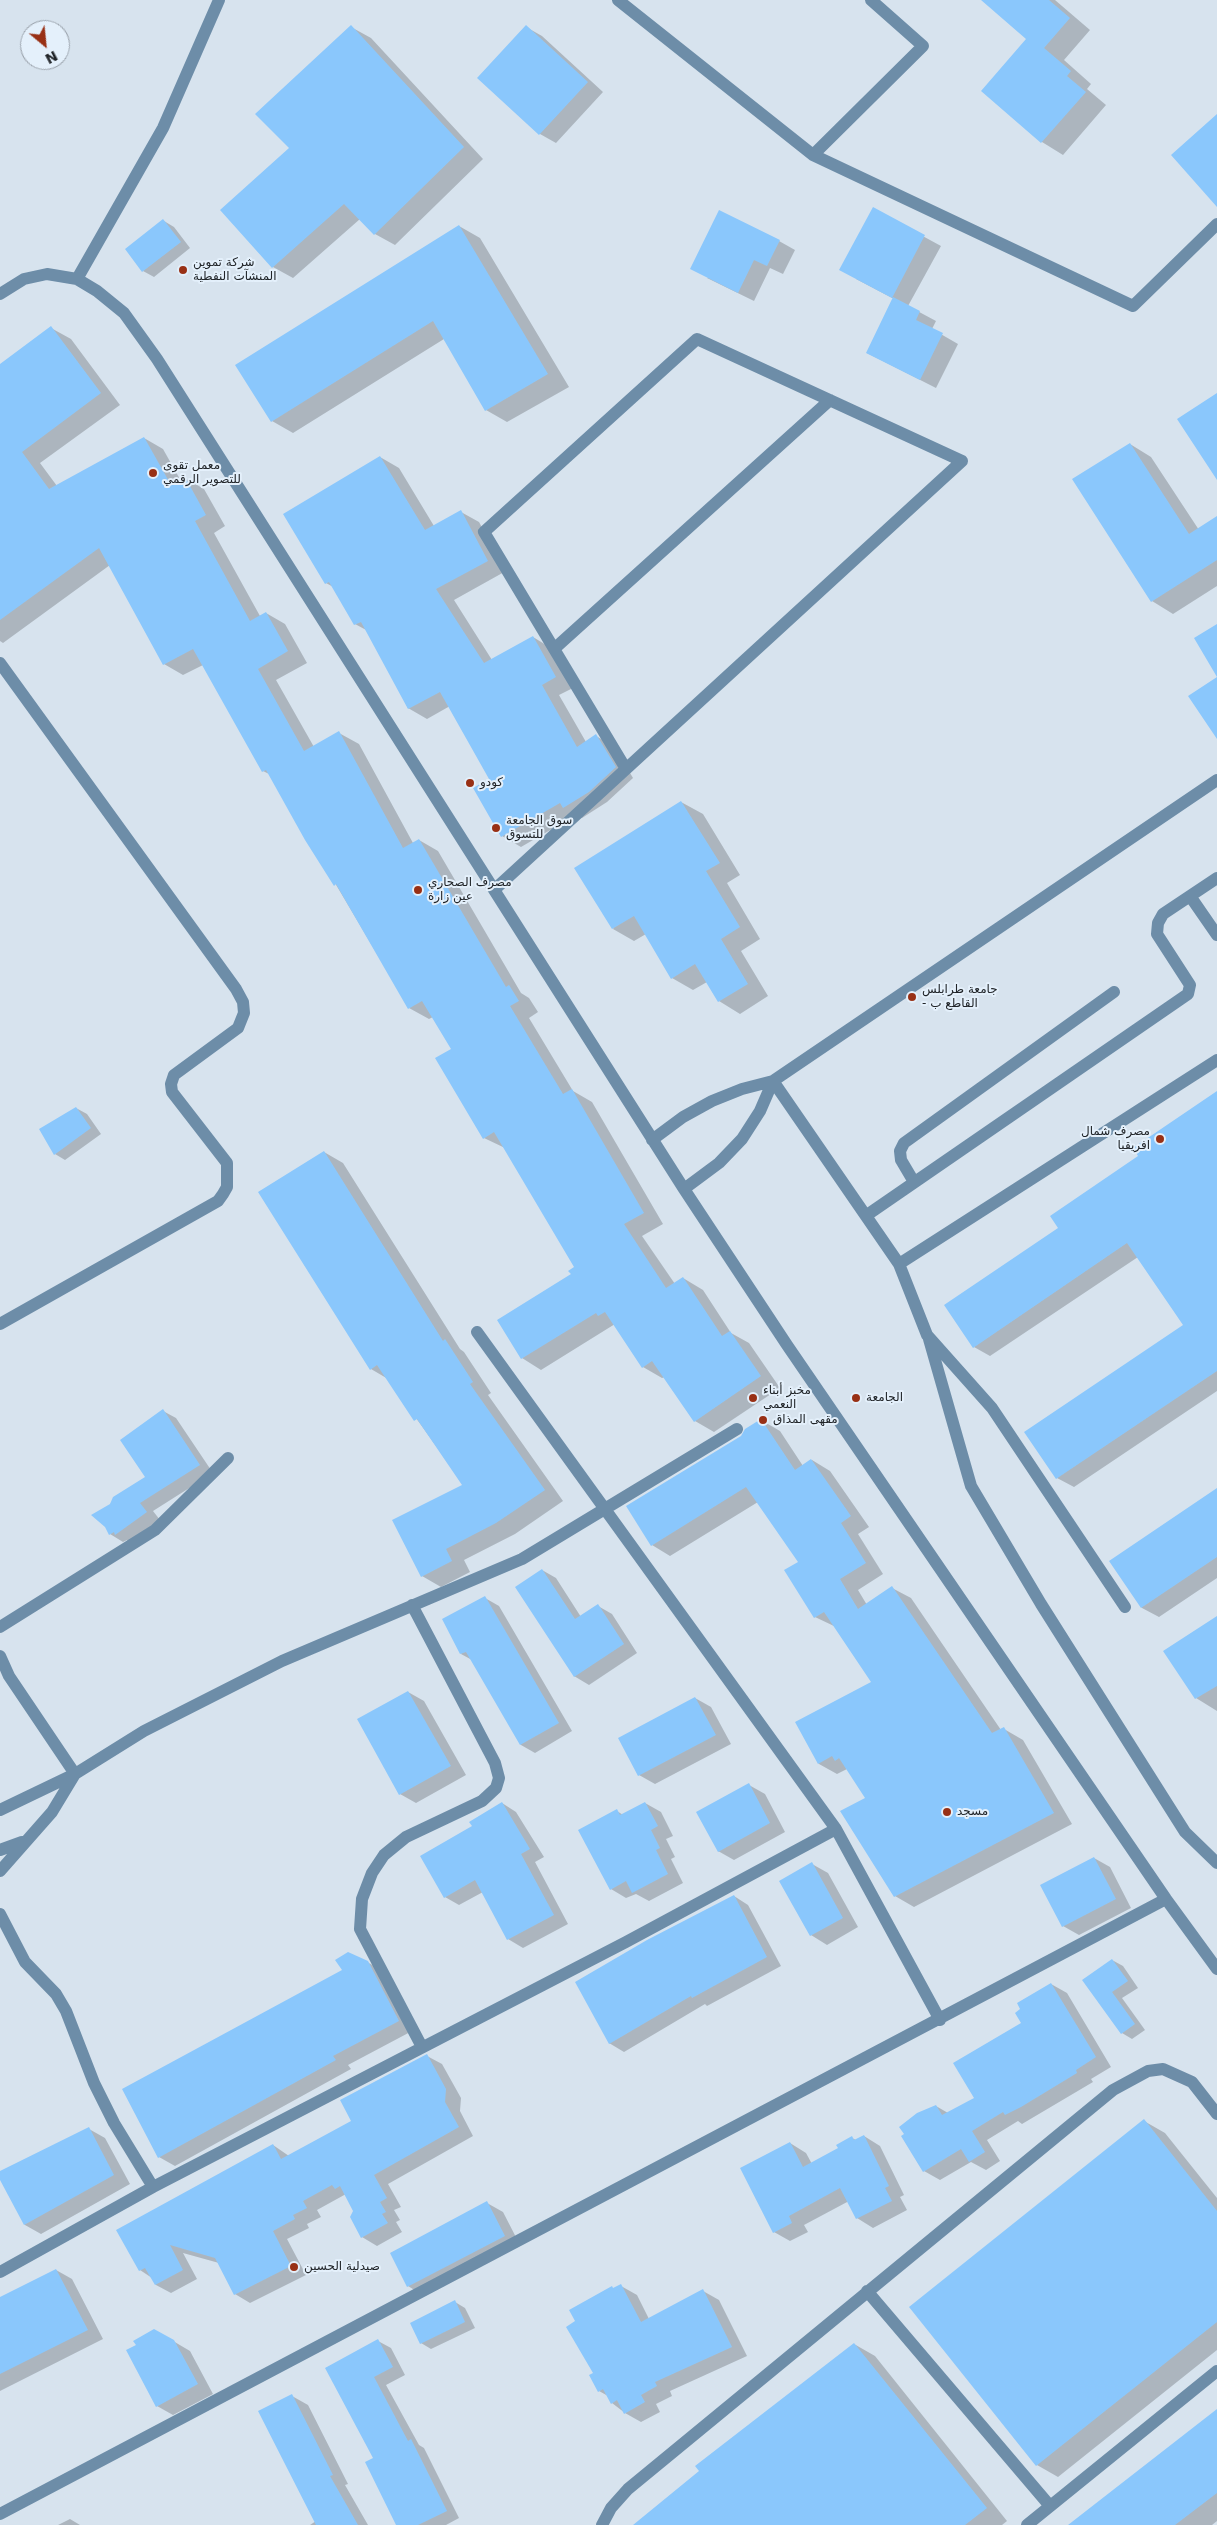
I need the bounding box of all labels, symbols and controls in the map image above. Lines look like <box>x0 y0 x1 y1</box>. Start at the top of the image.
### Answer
north arrow <box>20 20 70 70</box>
text: N <box>43 48 61 67</box>
place label: شركة تموين المنشآت النفطية <box>193 256 277 284</box>
marker: شركة تموين المنشآت النفطية <box>177 264 189 276</box>
place label: معمل تقوى للتصوير الرقمي <box>163 459 241 487</box>
marker: معمل تقوى للتصوير الرقمي <box>147 467 159 479</box>
place label: كودو <box>480 776 503 790</box>
marker: كودو <box>464 777 476 789</box>
place label: سوق الجامعة للتسوق <box>506 814 572 842</box>
marker: سوق الجامعة للتسوق <box>490 822 502 834</box>
place label: مصرف الصحاري عين زارة <box>428 876 512 904</box>
marker: مصرف الصحاري عين زارة <box>412 884 424 896</box>
place label: جامعة طرابلس - القاطع ب <box>922 983 998 1011</box>
marker: جامعة طرابلس - القاطع ب <box>906 991 918 1003</box>
place label: مصرف شمال افريقيا <box>1081 1125 1150 1153</box>
marker: مصرف شمال افريقيا <box>1154 1133 1166 1145</box>
place label: مخبز أبناء النعمي <box>763 1384 811 1412</box>
place label: الجامعة <box>866 1391 903 1405</box>
marker: مخبز أبناء النعمي <box>747 1392 759 1404</box>
marker: الجامعة <box>850 1392 862 1404</box>
place label: مقهى المذاق <box>773 1413 838 1427</box>
marker: مقهى المذاق <box>757 1414 769 1426</box>
place label: مسجد <box>957 1805 988 1819</box>
marker: مسجد <box>941 1806 953 1818</box>
place label: صيدلية الحسين <box>304 2260 380 2274</box>
marker: صيدلية الحسين <box>288 2261 300 2273</box>

